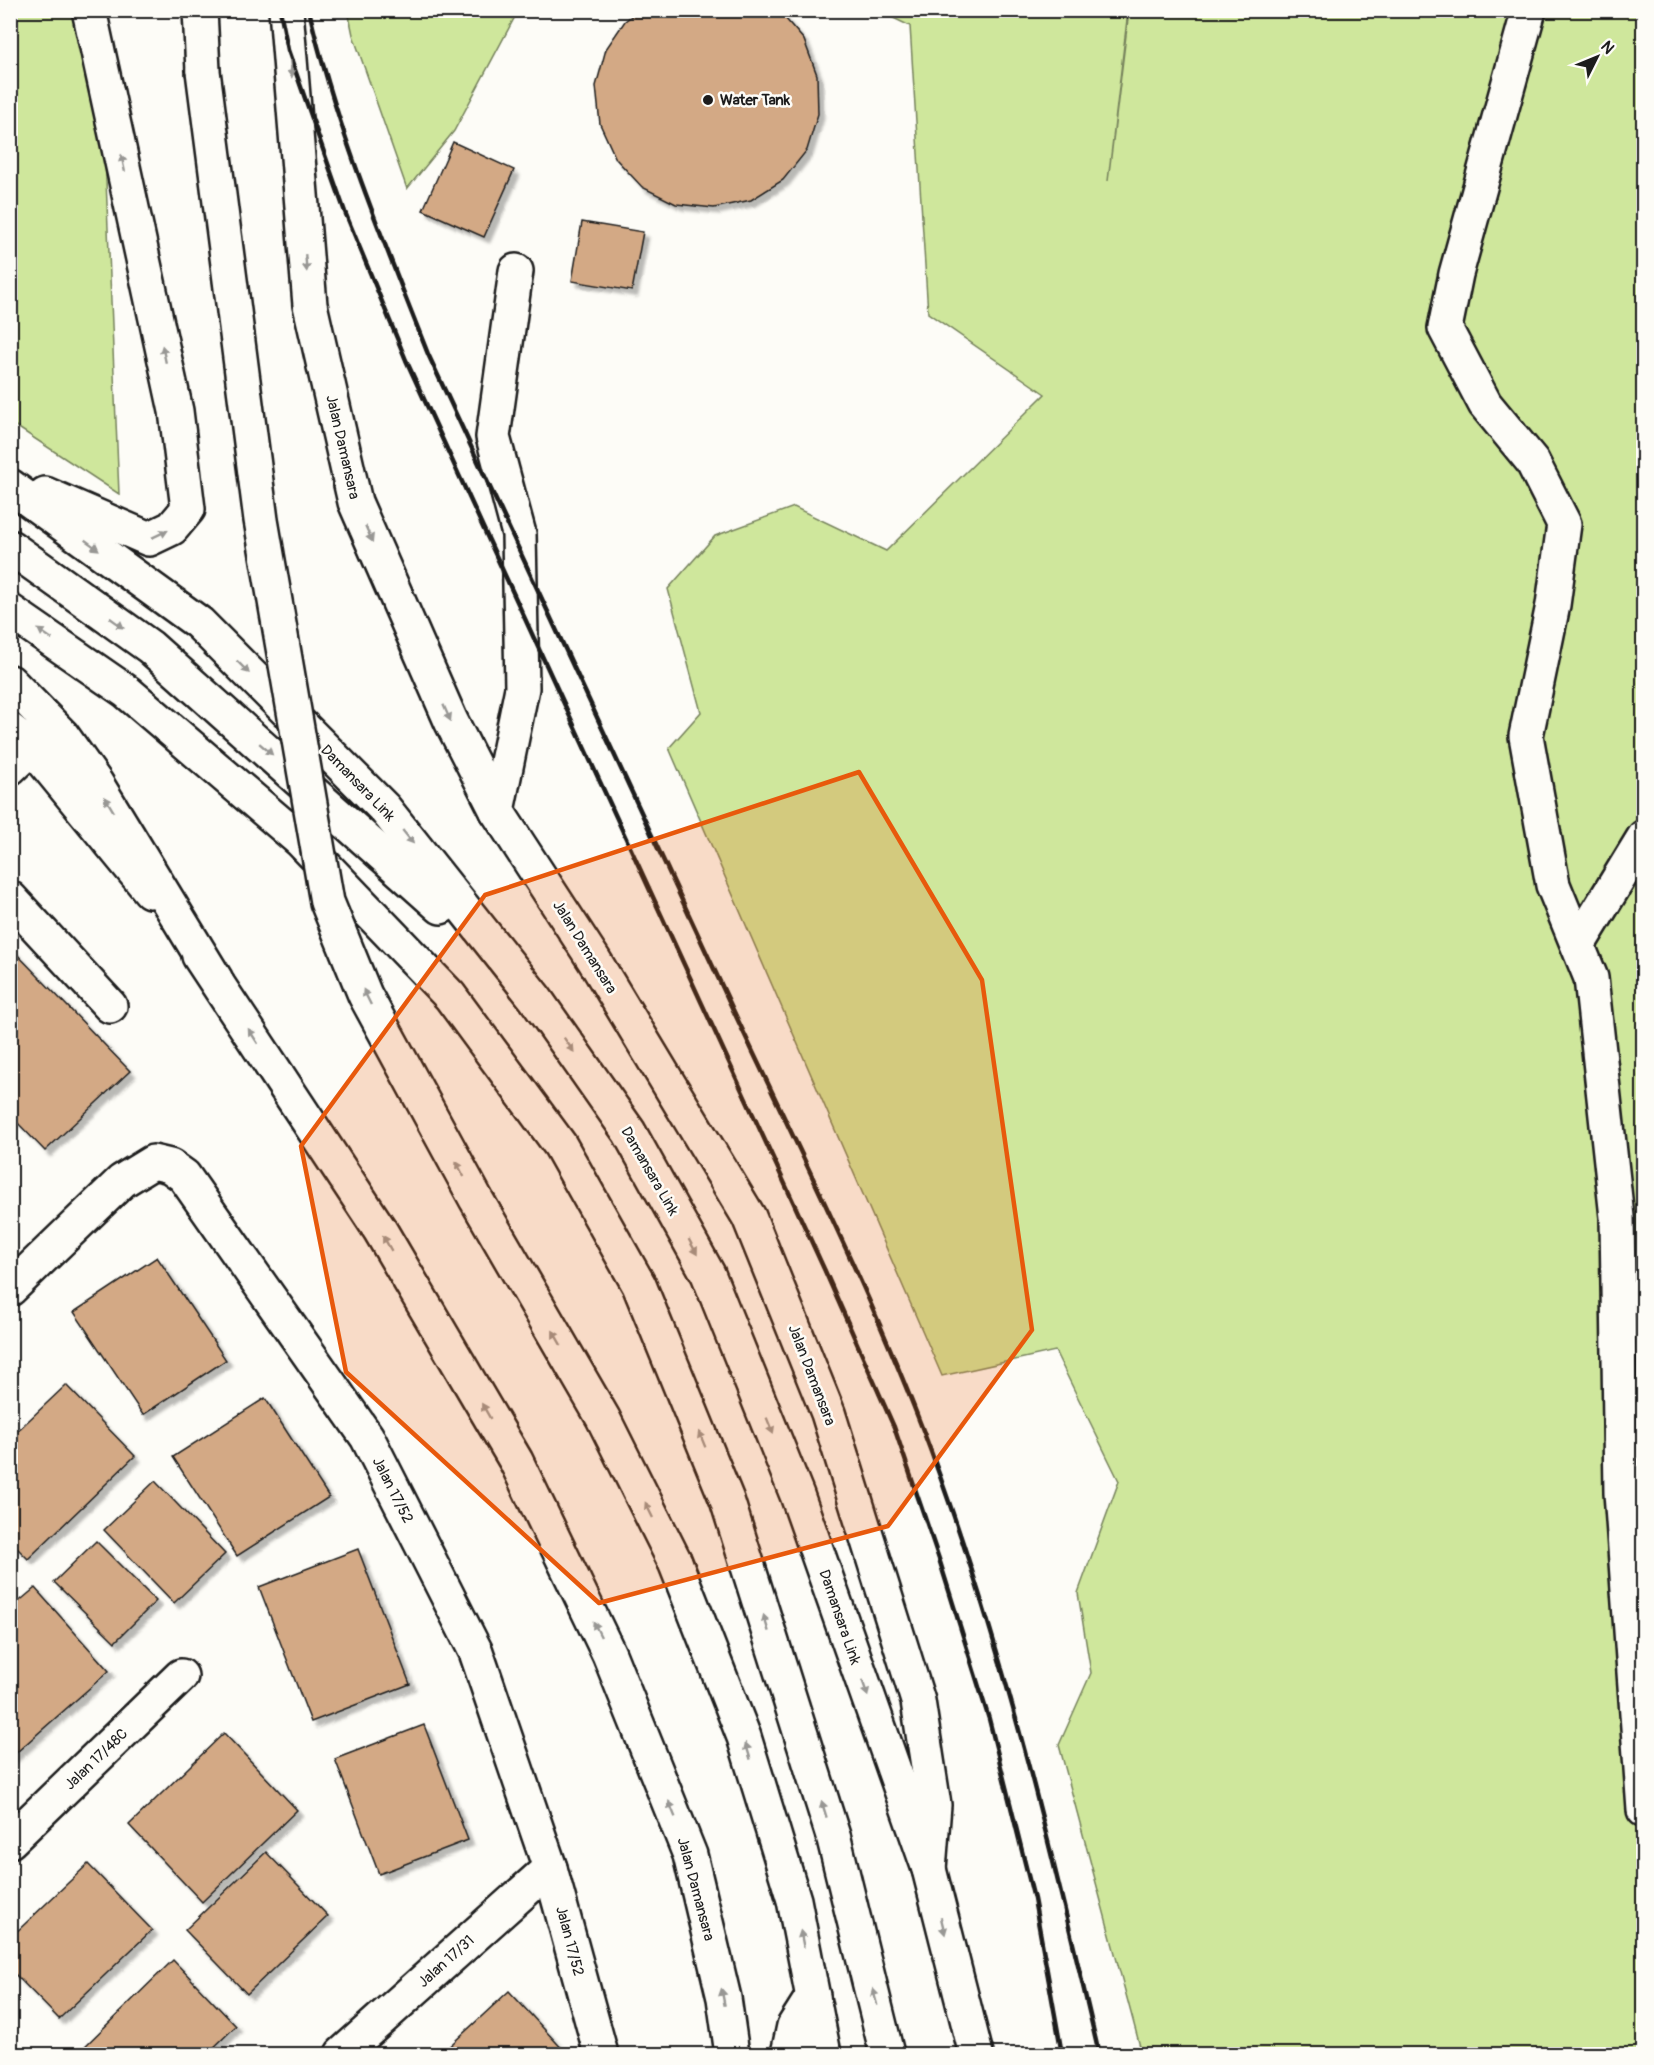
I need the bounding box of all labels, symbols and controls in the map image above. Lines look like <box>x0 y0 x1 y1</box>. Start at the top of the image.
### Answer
north arrow <box>1567 27 1627 87</box>
text: N <box>1596 37 1618 58</box>
one-way arrow <box>286 59 296 78</box>
place label: Water Tank <box>720 91 791 110</box>
marker: Water Tank <box>701 93 715 107</box>
one-way arrow <box>117 154 127 173</box>
one-way arrow <box>302 254 311 273</box>
one-way arrow <box>159 344 168 363</box>
street label: Jalan Damansara <box>321 393 364 501</box>
one-way arrow <box>365 525 375 543</box>
one-way arrow <box>152 529 169 538</box>
one-way arrow <box>83 539 99 551</box>
one-way arrow <box>108 617 124 629</box>
one-way arrow <box>37 628 53 640</box>
one-way arrow <box>236 660 250 675</box>
one-way arrow <box>443 704 452 721</box>
street label: Damansara Link <box>316 741 400 826</box>
one-way arrow <box>258 742 273 755</box>
one-way arrow <box>104 796 115 812</box>
one-way arrow <box>401 830 413 845</box>
street label: Jalan Damansara <box>548 897 621 997</box>
one-way arrow <box>362 989 372 1006</box>
one-way arrow <box>247 1028 258 1044</box>
one-way arrow <box>563 1037 575 1053</box>
street label: Damansara Link <box>616 1123 683 1220</box>
one-way arrow <box>455 1160 465 1177</box>
one-way arrow <box>382 1234 392 1251</box>
one-way arrow <box>688 1239 698 1256</box>
street label: Jalan Damansara <box>784 1322 839 1428</box>
one-way arrow <box>551 1330 562 1346</box>
one-way arrow <box>481 1402 491 1419</box>
one-way arrow <box>766 1417 775 1435</box>
one-way arrow <box>697 1430 706 1448</box>
street label: Jalan 17/52 <box>368 1454 417 1526</box>
one-way arrow <box>644 1501 653 1518</box>
street label: Damansara Link <box>814 1567 865 1668</box>
one-way arrow <box>761 1614 770 1632</box>
one-way arrow <box>593 1620 602 1637</box>
one-way arrow <box>861 1679 871 1697</box>
street label: Jalan 17/48C <box>61 1724 132 1794</box>
one-way arrow <box>743 1742 752 1760</box>
one-way arrow <box>667 1800 676 1818</box>
one-way arrow <box>819 1800 829 1818</box>
street label: Jalan Damansara <box>673 1835 718 1943</box>
street label: Jalan 17/52 <box>551 1904 588 1978</box>
one-way arrow <box>939 1917 949 1935</box>
one-way arrow <box>797 1929 806 1948</box>
street label: Jalan 17/31 <box>414 1931 478 1992</box>
one-way arrow <box>718 1987 727 2006</box>
one-way arrow <box>870 1988 879 2006</box>

